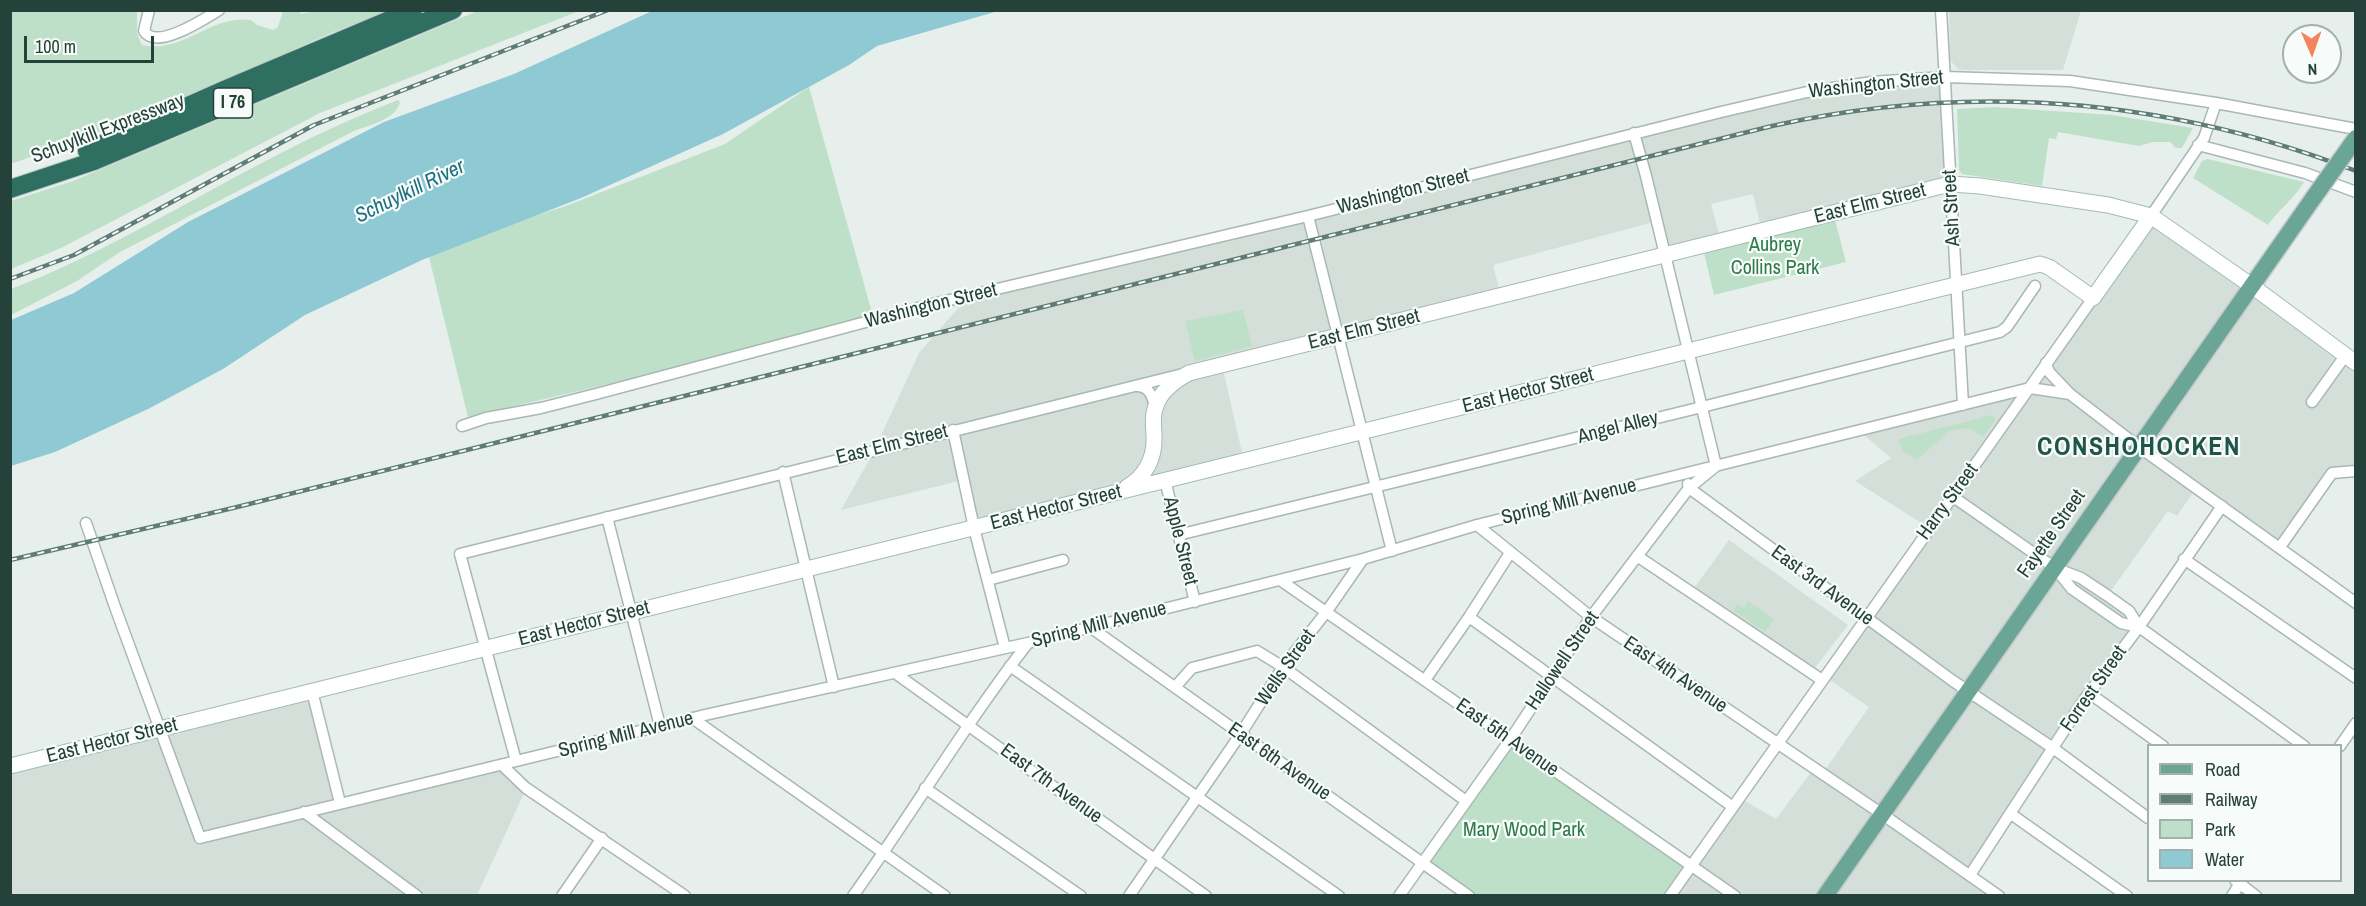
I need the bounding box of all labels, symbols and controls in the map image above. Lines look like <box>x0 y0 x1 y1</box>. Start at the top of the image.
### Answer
scale bar <box>27 24 158 62</box>
north arrow <box>2282 24 2342 84</box>
text: 100 m <box>35 34 76 59</box>
text: N <box>2307 59 2318 81</box>
street label: Washington Street <box>1807 66 1945 104</box>
road number: I 76 <box>214 88 252 118</box>
street label: Schuylkill Expressway <box>28 89 188 169</box>
water label: Schuylkill River <box>351 155 469 229</box>
street label: Washington Street <box>1334 164 1472 220</box>
street label: Ash Street <box>1938 169 1966 247</box>
street label: East Elm Street <box>1812 179 1928 229</box>
park label: Aubrey Collins Park <box>1731 234 1819 281</box>
street label: Washington Street <box>862 278 1000 334</box>
street label: East Elm Street <box>1306 305 1422 355</box>
street label: East Hector Street <box>1460 363 1596 419</box>
street label: Angel Alley <box>1575 406 1661 450</box>
street label: East Elm Street <box>834 420 950 470</box>
district label: CONSHOHOCKEN <box>2037 432 2241 464</box>
street label: Harry Street <box>1912 459 1984 545</box>
street label: Spring Mill Avenue <box>1499 474 1639 530</box>
street label: East Hector Street <box>988 480 1124 536</box>
street label: Fayette Street <box>2013 485 2091 583</box>
street label: Apple Street <box>1157 494 1203 588</box>
street label: East 3rd Avenue <box>1766 541 1878 631</box>
street label: East Hector Street <box>516 596 652 652</box>
street label: Spring Mill Avenue <box>1029 597 1169 653</box>
street label: Hallowell Street <box>1521 607 1605 715</box>
street label: Wells Street <box>1251 625 1321 711</box>
street label: East 4th Avenue <box>1619 631 1731 719</box>
street label: Forrest Street <box>2056 641 2132 737</box>
street label: East 5th Avenue <box>1451 694 1563 782</box>
street label: Spring Mill Avenue <box>556 707 696 763</box>
street label: East Hector Street <box>44 713 180 769</box>
street label: East 6th Avenue <box>1223 718 1335 806</box>
street label: East 7th Avenue <box>995 739 1107 829</box>
legend <box>2147 744 2342 882</box>
text: Road <box>2205 757 2240 782</box>
text: Railway <box>2205 787 2258 812</box>
text: Park <box>2205 817 2235 842</box>
park label: Mary Wood Park <box>1463 819 1585 843</box>
text: Water <box>2205 847 2244 872</box>

